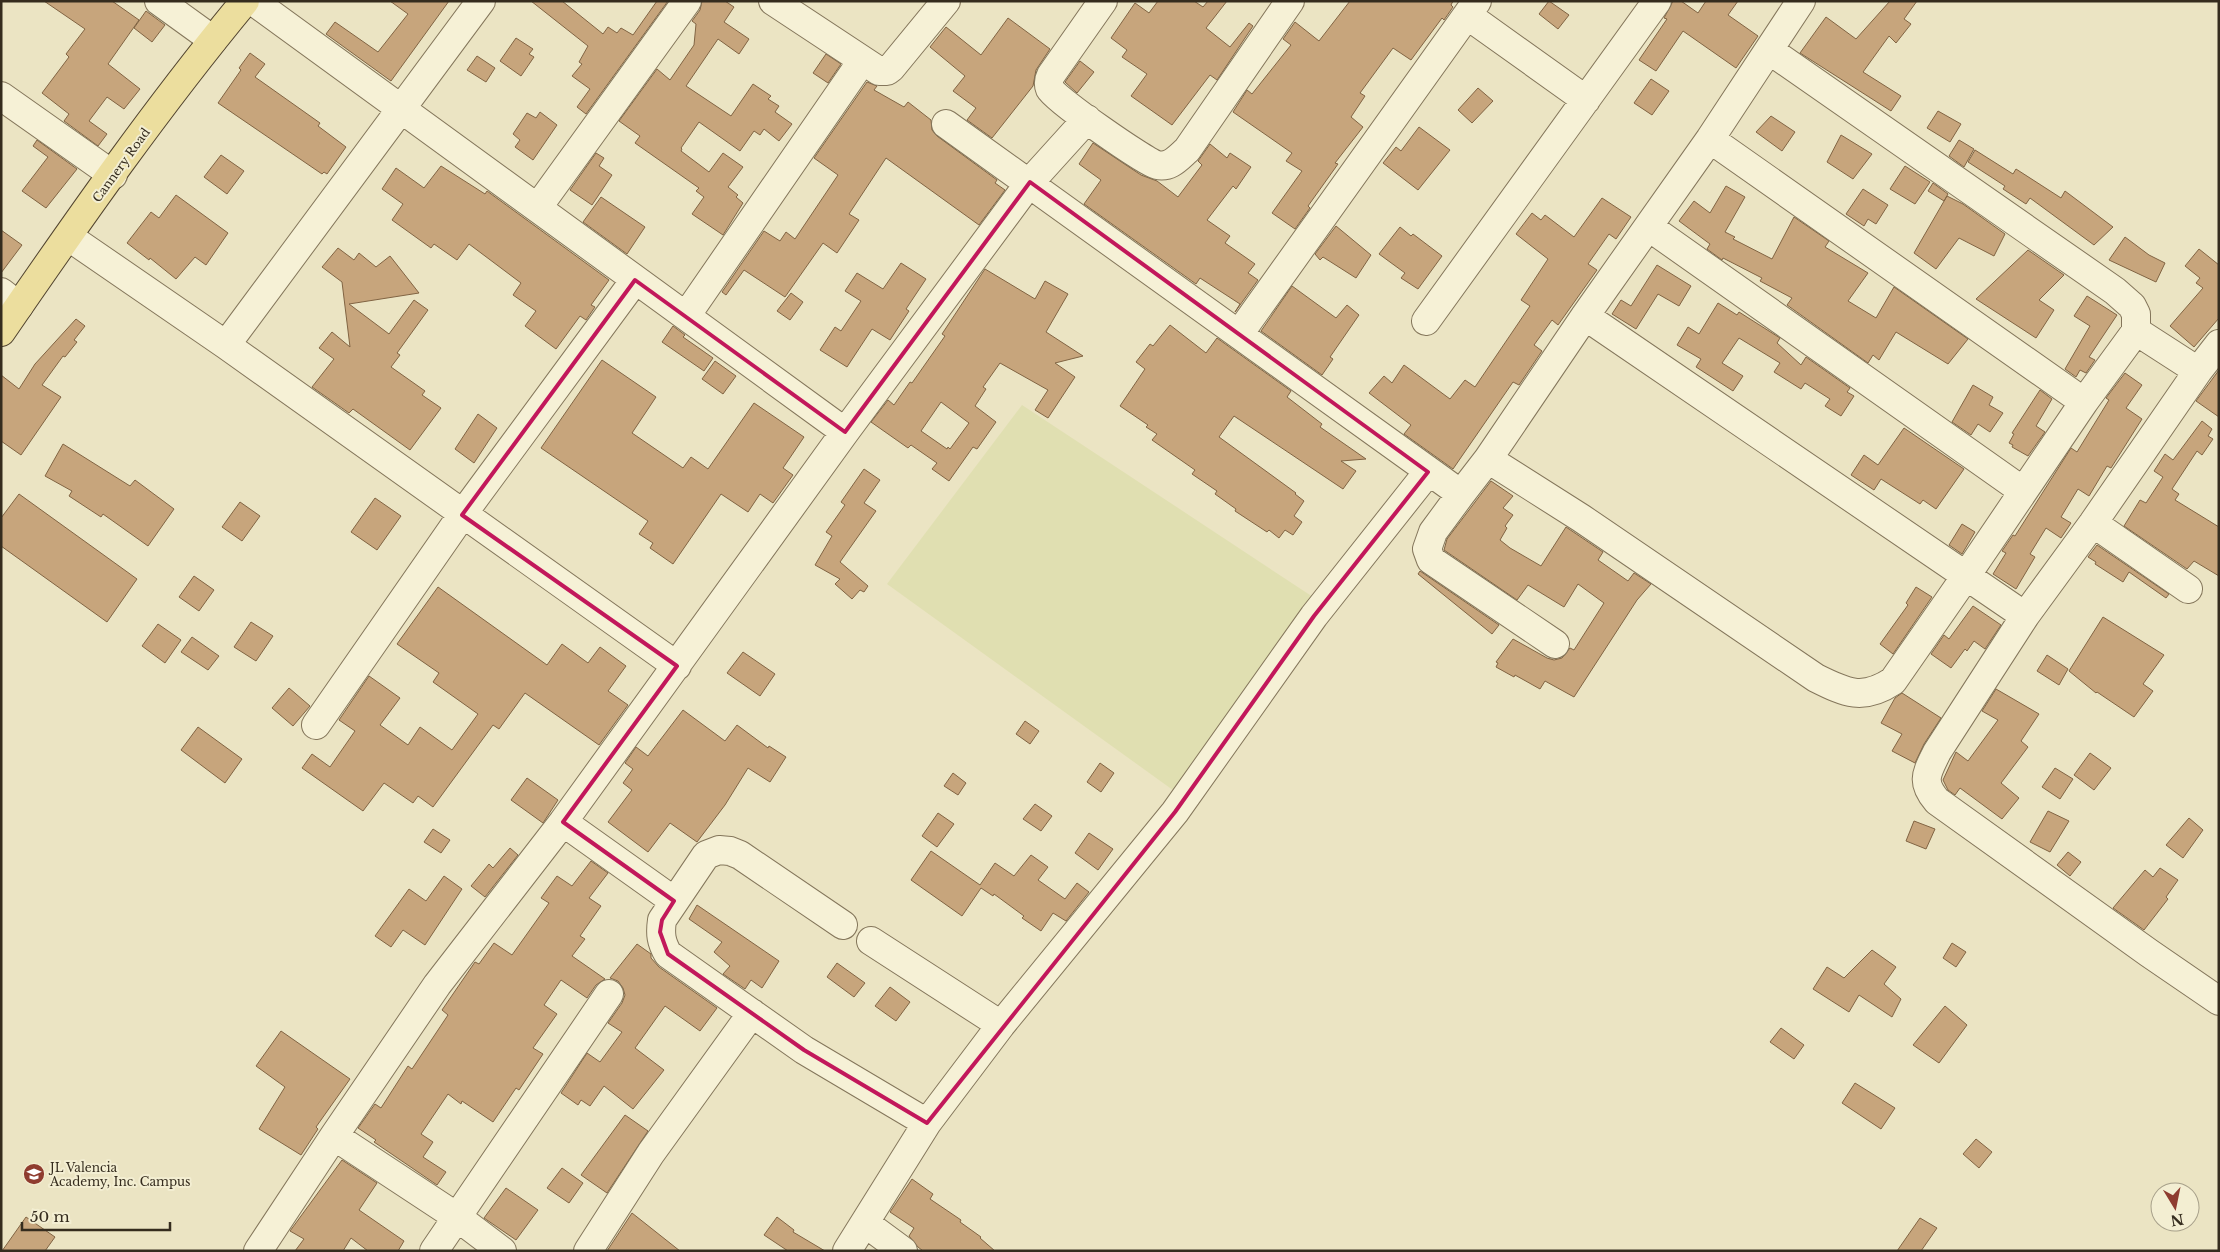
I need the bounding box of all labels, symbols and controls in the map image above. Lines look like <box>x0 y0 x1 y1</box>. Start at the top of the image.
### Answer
street label: Cannery Road <box>89 125 153 205</box>
place label: JL Valencia Academy, Inc. Campus <box>48 1160 191 1189</box>
school or university icon: JL Valencia Academy, Inc. Campus <box>22 1162 46 1186</box>
north arrow <box>2150 1182 2200 1232</box>
scale bar <box>22 1200 170 1232</box>
text: 50 m <box>30 1207 70 1226</box>
text: N <box>2169 1210 2185 1230</box>

